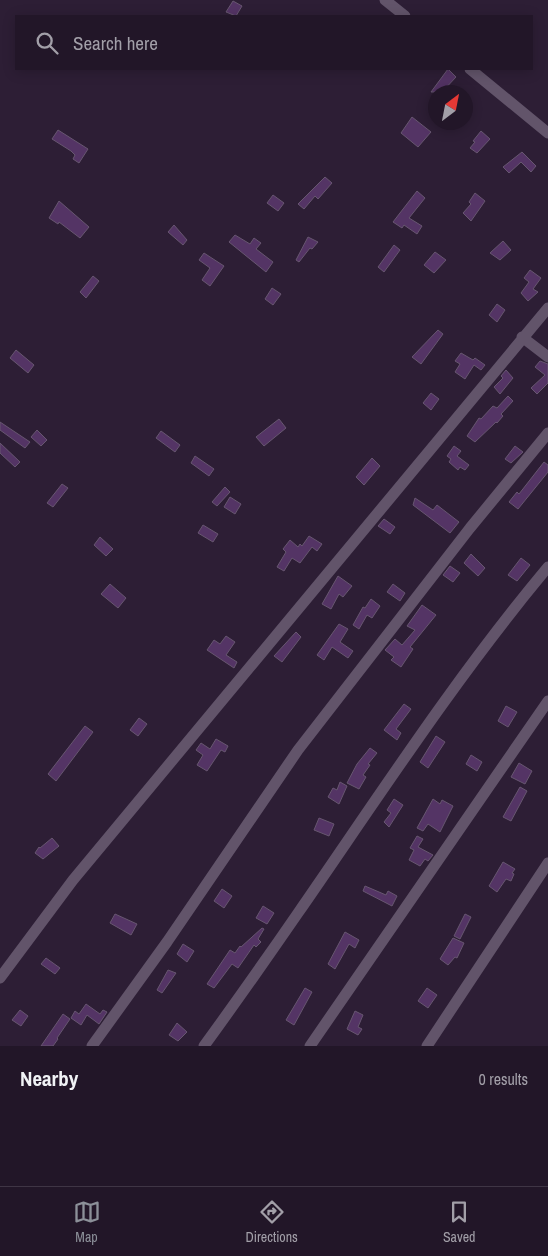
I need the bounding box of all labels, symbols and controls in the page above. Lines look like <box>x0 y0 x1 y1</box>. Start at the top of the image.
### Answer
search box <box>15 15 533 70</box>
icon: search <box>33 29 61 57</box>
text: Search here <box>73 30 158 56</box>
north arrow <box>428 85 473 130</box>
text: Nearby <box>20 1064 78 1093</box>
text: 0 results <box>478 1068 528 1090</box>
tab: Map <box>73 1198 101 1246</box>
tab: Directions <box>246 1198 298 1246</box>
tab: Saved <box>443 1198 475 1246</box>

